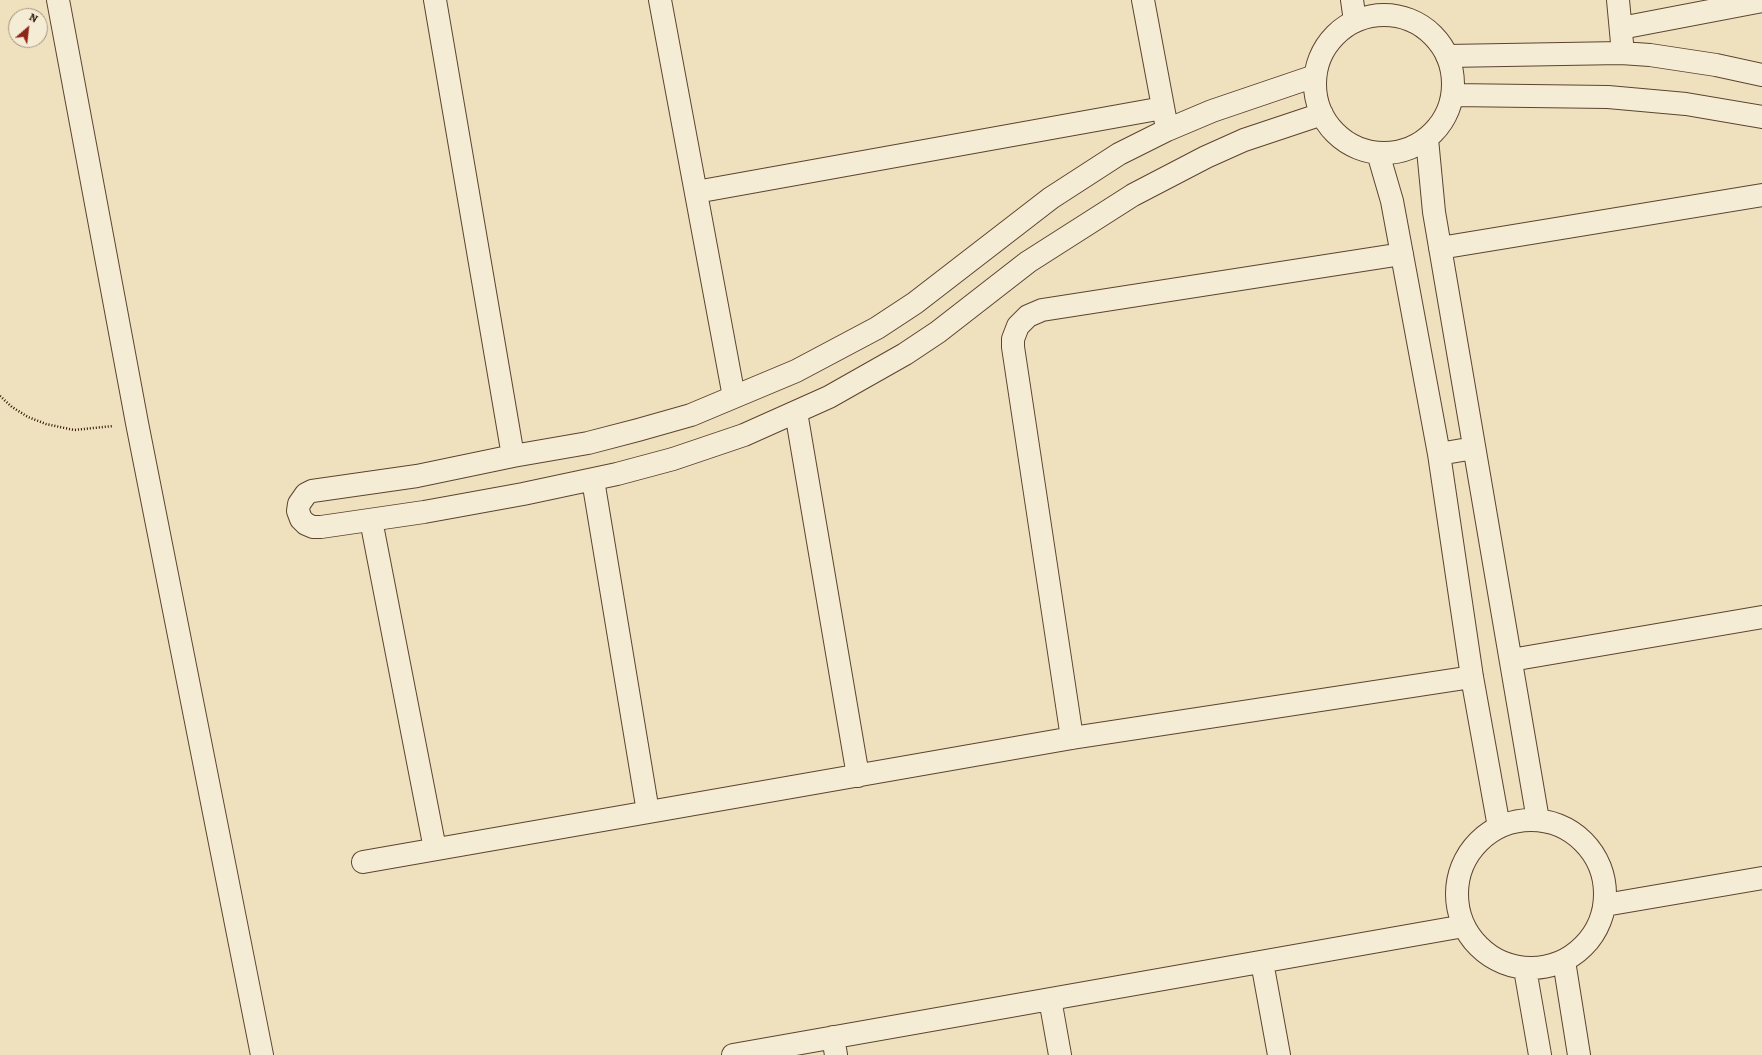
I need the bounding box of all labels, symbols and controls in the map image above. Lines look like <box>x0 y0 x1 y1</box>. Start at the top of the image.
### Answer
north arrow <box>8 8 48 48</box>
text: N <box>26 9 40 26</box>

